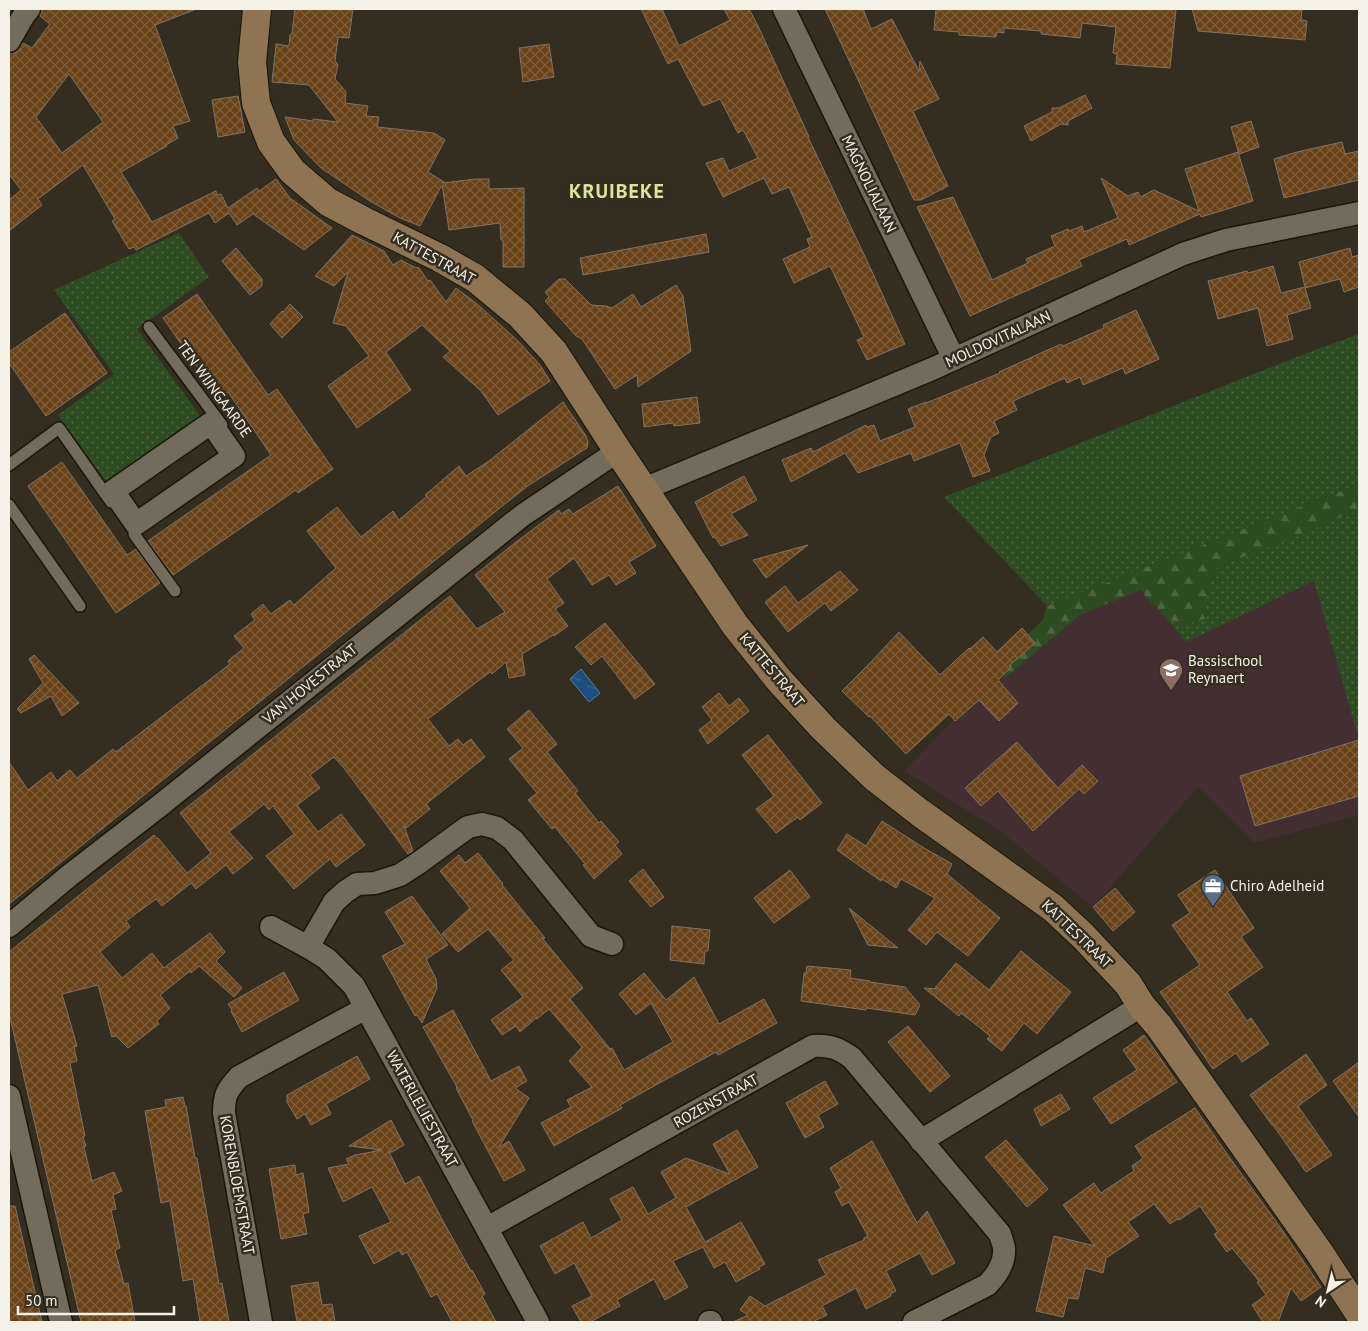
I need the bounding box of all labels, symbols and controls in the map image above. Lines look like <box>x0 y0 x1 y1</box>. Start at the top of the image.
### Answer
street label: MAGNOLIALAAN <box>838 132 901 236</box>
district label: KRUIBEKE <box>569 178 665 204</box>
street label: KATTESTRAAT <box>390 227 479 288</box>
street label: MOLDOVITALAAN <box>942 306 1053 371</box>
street label: TEN WIJNGAARDE <box>173 337 256 441</box>
street label: KATTESTRAAT <box>736 629 809 711</box>
street label: VAN HOVESTRAAT <box>257 639 362 728</box>
place label: Bassischool Reynaert <box>1188 651 1263 687</box>
school or university icon: Bassischool Reynaert <box>1158 657 1184 691</box>
office icon: Chiro Adelheid <box>1200 873 1226 907</box>
place label: Chiro Adelheid <box>1230 876 1324 895</box>
street label: KATTESTRAAT <box>1038 895 1117 973</box>
street label: WATERLELIESTRAAT <box>382 1047 463 1171</box>
street label: ROZENSTRAAT <box>670 1069 762 1132</box>
street label: KORENBLOEMSTRAAT <box>216 1114 259 1257</box>
north arrow <box>1303 1266 1353 1316</box>
scale bar <box>18 1284 174 1316</box>
text: 50 m <box>25 1291 58 1310</box>
text: N <box>1312 1292 1329 1312</box>

